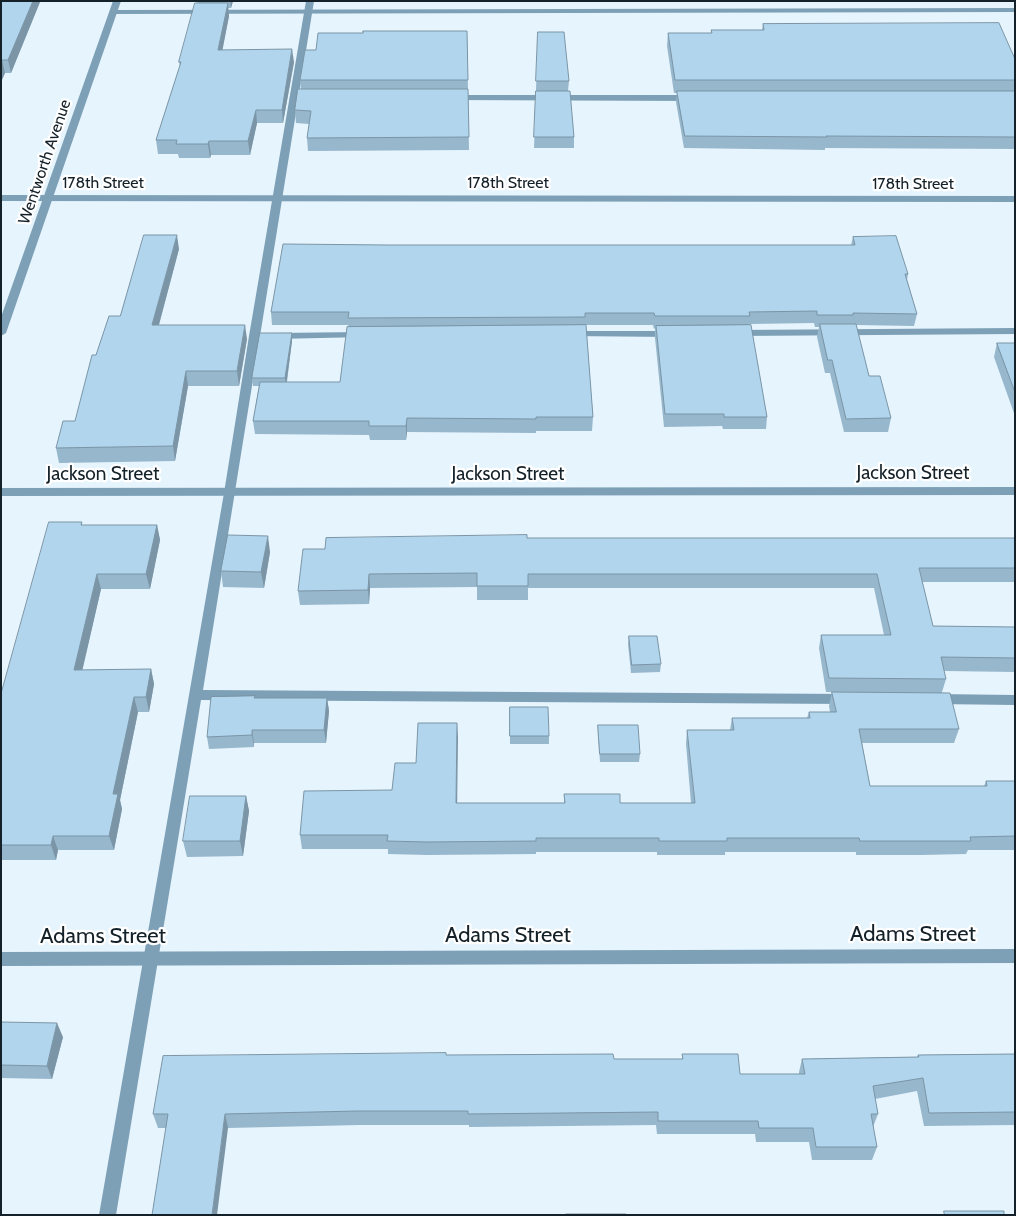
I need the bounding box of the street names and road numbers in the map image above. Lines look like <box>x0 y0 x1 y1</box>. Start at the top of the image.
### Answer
street label: Wentworth Avenue <box>15 97 75 227</box>
street label: 178th Street <box>62 173 144 193</box>
street label: 178th Street <box>467 173 549 193</box>
street label: 178th Street <box>872 174 954 194</box>
street label: Jackson Street <box>857 462 969 484</box>
street label: Jackson Street <box>47 463 159 485</box>
street label: Jackson Street <box>452 463 564 485</box>
street label: Adams Street <box>850 922 976 948</box>
street label: Adams Street <box>445 923 571 949</box>
street label: Adams Street <box>40 924 166 950</box>

